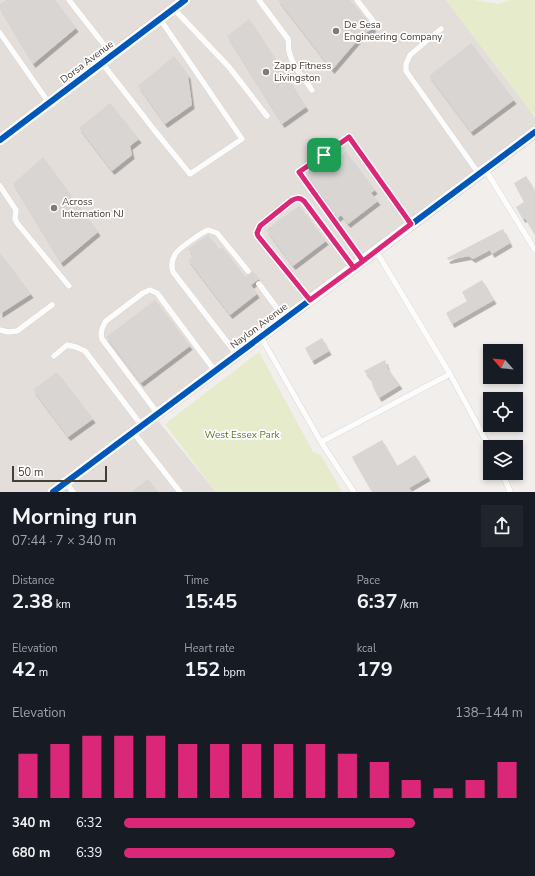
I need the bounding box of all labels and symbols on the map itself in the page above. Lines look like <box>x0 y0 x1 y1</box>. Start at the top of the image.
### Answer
place label: De Sesa Engineering Company <box>344 18 443 44</box>
marker: De Sesa Engineering Company <box>331 26 341 36</box>
street label: Dorsa Avenue <box>58 37 116 87</box>
place label: Zapp Fitness Livingston <box>274 59 331 85</box>
marker: Zapp Fitness Livingston <box>261 67 271 77</box>
pin <box>307 138 341 172</box>
place label: Across Internation NJ <box>62 195 124 221</box>
marker: Across Internation NJ <box>49 203 59 213</box>
street label: Naylon Avenue <box>227 300 291 352</box>
north arrow <box>483 344 523 384</box>
park label: West Essex Park <box>204 428 281 442</box>
scale bar <box>12 464 107 483</box>

